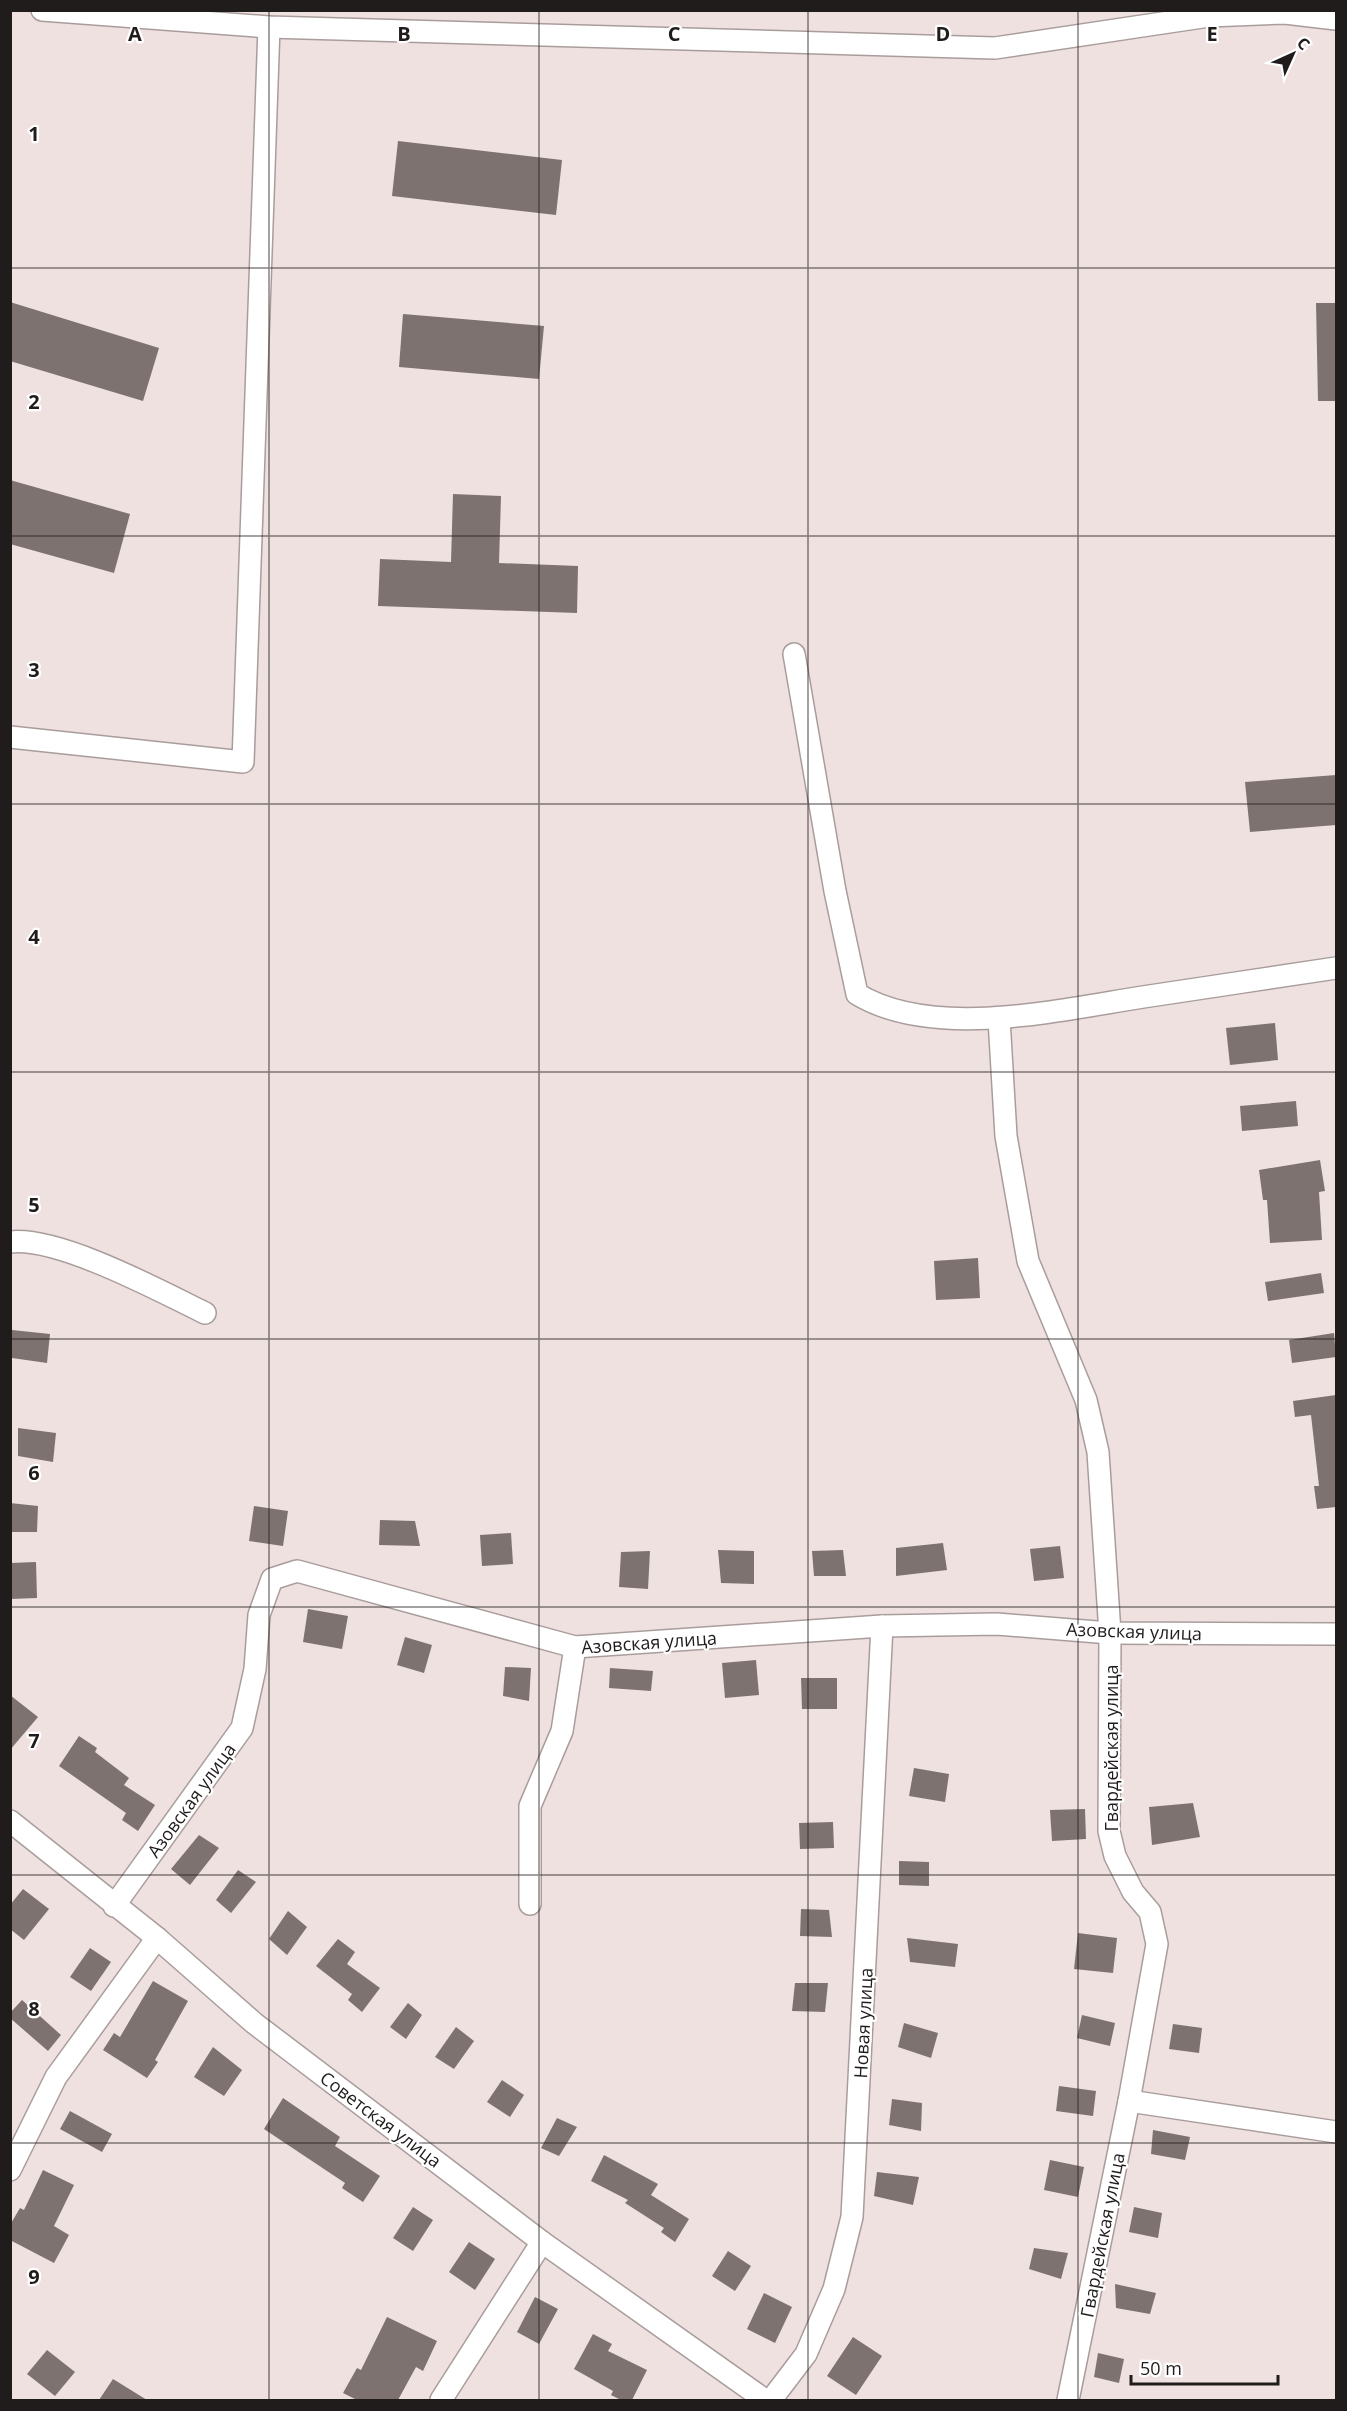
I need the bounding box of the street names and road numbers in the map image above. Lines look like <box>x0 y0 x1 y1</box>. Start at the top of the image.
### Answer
street label: Азовская улица <box>1066 1617 1202 1645</box>
street label: Азовская улица <box>580 1625 718 1659</box>
street label: Гвардейская улица <box>1099 1664 1123 1832</box>
street label: Азовская улица <box>141 1738 241 1862</box>
street label: Новая улица <box>848 1967 878 2079</box>
street label: Советская улица <box>316 2066 446 2172</box>
street label: Гвардейская улица <box>1074 2151 1130 2319</box>

